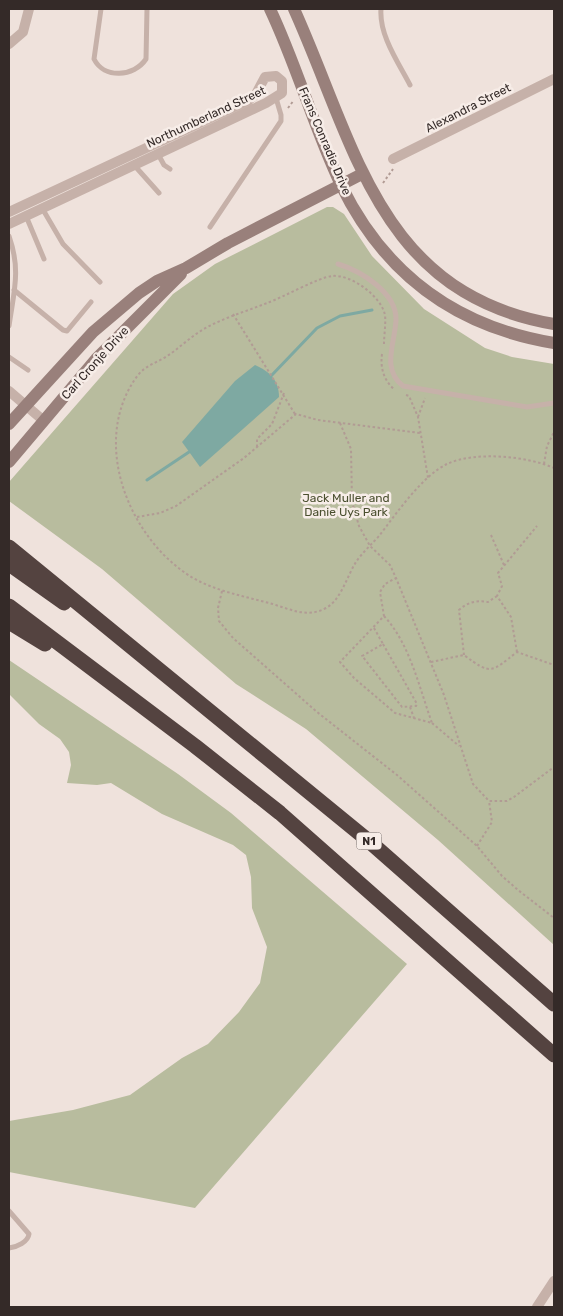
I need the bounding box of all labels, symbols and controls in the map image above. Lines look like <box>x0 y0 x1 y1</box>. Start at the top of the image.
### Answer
street label: Alexandra Street <box>423 80 513 136</box>
street label: Northumberland Street <box>144 83 268 151</box>
street label: Frans Conradie Drive <box>296 85 354 197</box>
street label: Carl Cronje Drive <box>59 323 132 402</box>
park label: Jack Muller and Danie Uys Park <box>302 491 390 519</box>
road number: N1 <box>356 832 382 849</box>

